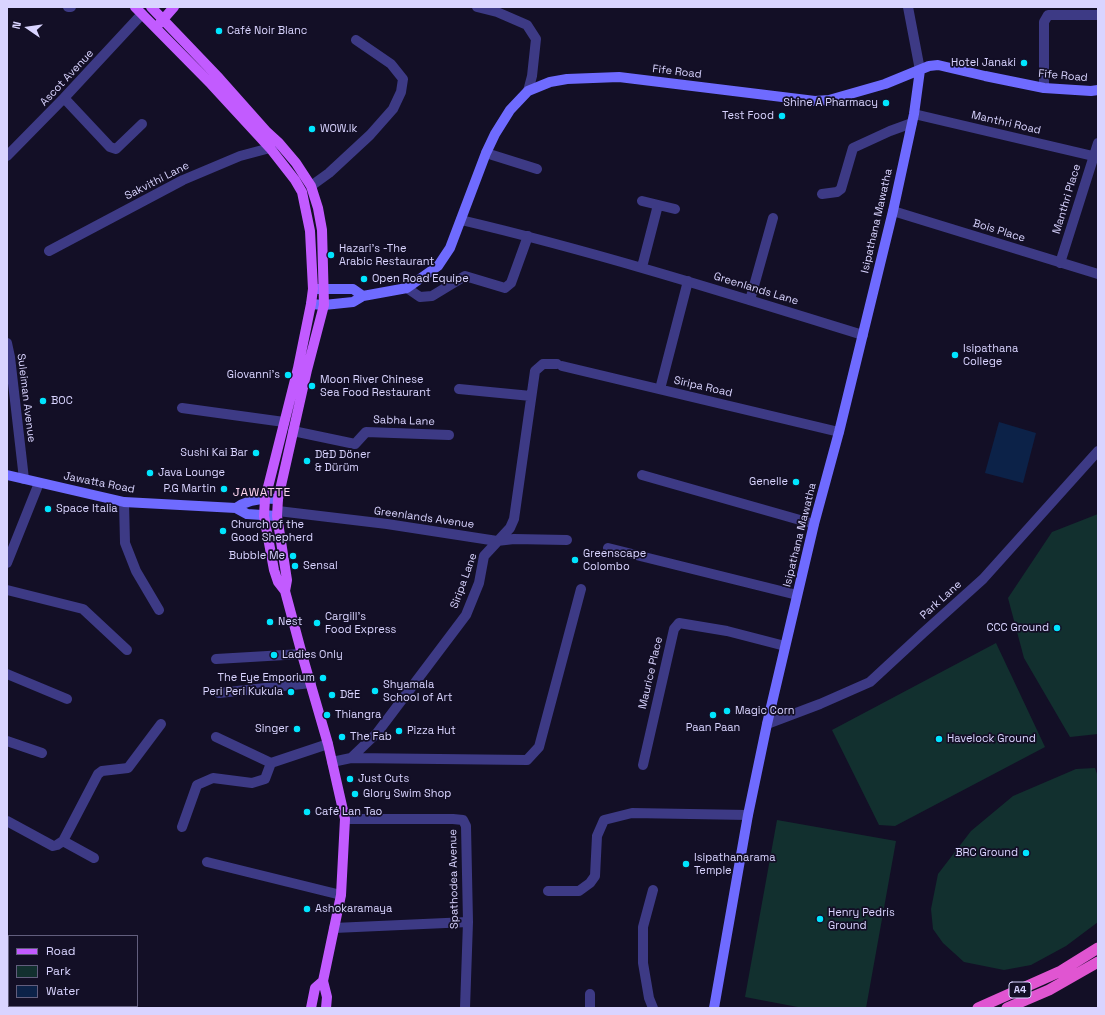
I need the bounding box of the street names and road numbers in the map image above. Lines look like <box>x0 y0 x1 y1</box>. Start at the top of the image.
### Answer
street label: Ascot Avenue <box>37 47 97 109</box>
street label: Fife Road <box>652 62 702 82</box>
street label: Fife Road <box>1038 67 1088 85</box>
street label: Manthri Road <box>970 109 1042 137</box>
street label: Sakvithi Lane <box>123 159 191 203</box>
street label: Manthri Place <box>1050 162 1084 236</box>
street label: Isipathana Mawatha <box>859 167 895 275</box>
street label: Bois Place <box>971 217 1027 245</box>
street label: Greenlands Lane <box>712 270 800 308</box>
street label: Suleiman Avenue <box>14 353 38 443</box>
street label: Siripa Road <box>673 374 733 400</box>
street label: Sabha Lane <box>373 413 435 429</box>
street label: Jawatta Road <box>62 470 136 496</box>
street label: Isipathana Mawatha <box>781 482 819 588</box>
street label: Greenlands Avenue <box>373 504 475 532</box>
street label: Siripa Lane <box>448 551 480 611</box>
street label: Park Lane <box>918 578 964 622</box>
street label: Maurice Place <box>636 636 666 710</box>
street label: Spathodea Avenue <box>447 829 461 929</box>
road number: A4 <box>1009 982 1031 998</box>

